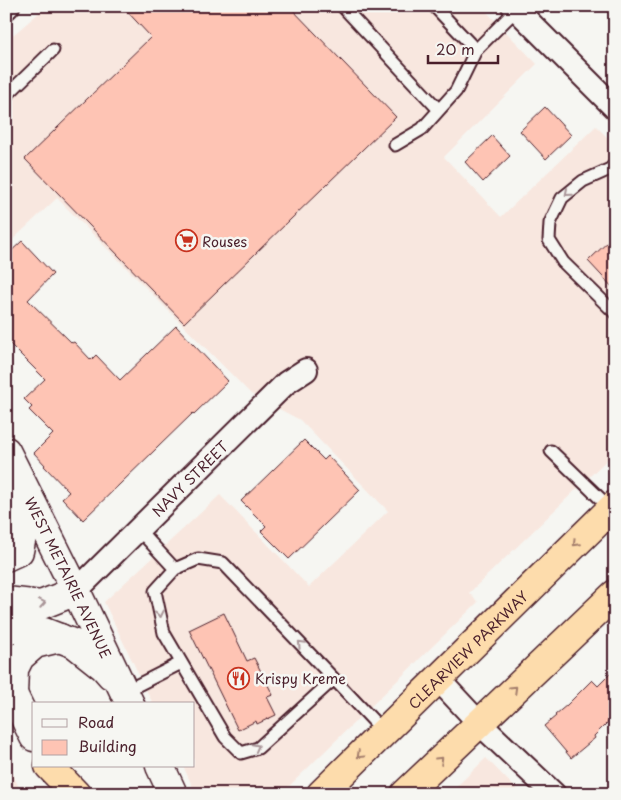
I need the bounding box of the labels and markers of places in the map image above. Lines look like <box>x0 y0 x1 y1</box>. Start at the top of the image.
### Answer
supermarket icon: Rouses <box>174 229 198 253</box>
place label: Rouses <box>202 231 247 252</box>
restaurant icon: Krispy Kreme <box>227 666 251 690</box>
place label: Krispy Kreme <box>255 668 346 689</box>

